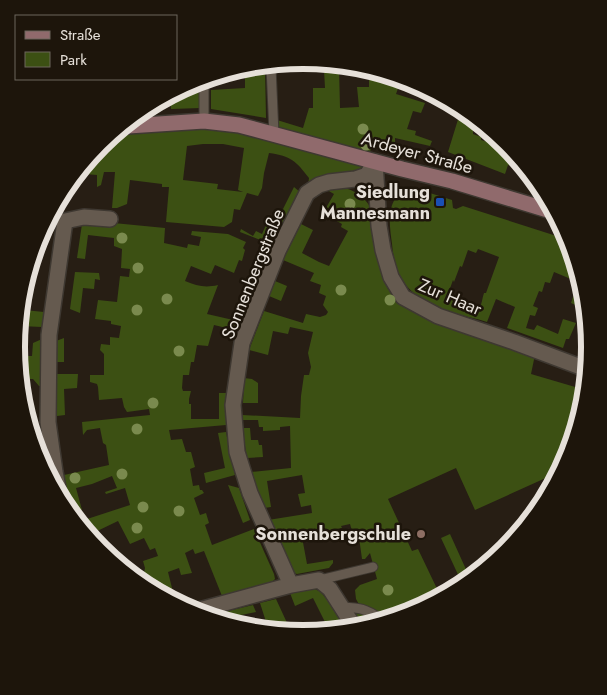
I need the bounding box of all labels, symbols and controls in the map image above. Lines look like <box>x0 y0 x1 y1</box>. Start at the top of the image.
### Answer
legend <box>15 15 178 80</box>
text: Straße <box>60 24 101 46</box>
text: Park <box>60 49 87 71</box>
street label: Ardeyer Straße <box>358 126 476 180</box>
place label: Siedlung Mannesmann <box>320 179 430 226</box>
marker: Siedlung Mannesmann <box>434 196 446 208</box>
street label: Sonnenbergstraße <box>215 205 291 343</box>
street label: Zur Haar <box>414 272 487 322</box>
place label: Sonnenbergschule <box>255 521 411 547</box>
marker: Sonnenbergschule <box>415 528 427 540</box>

